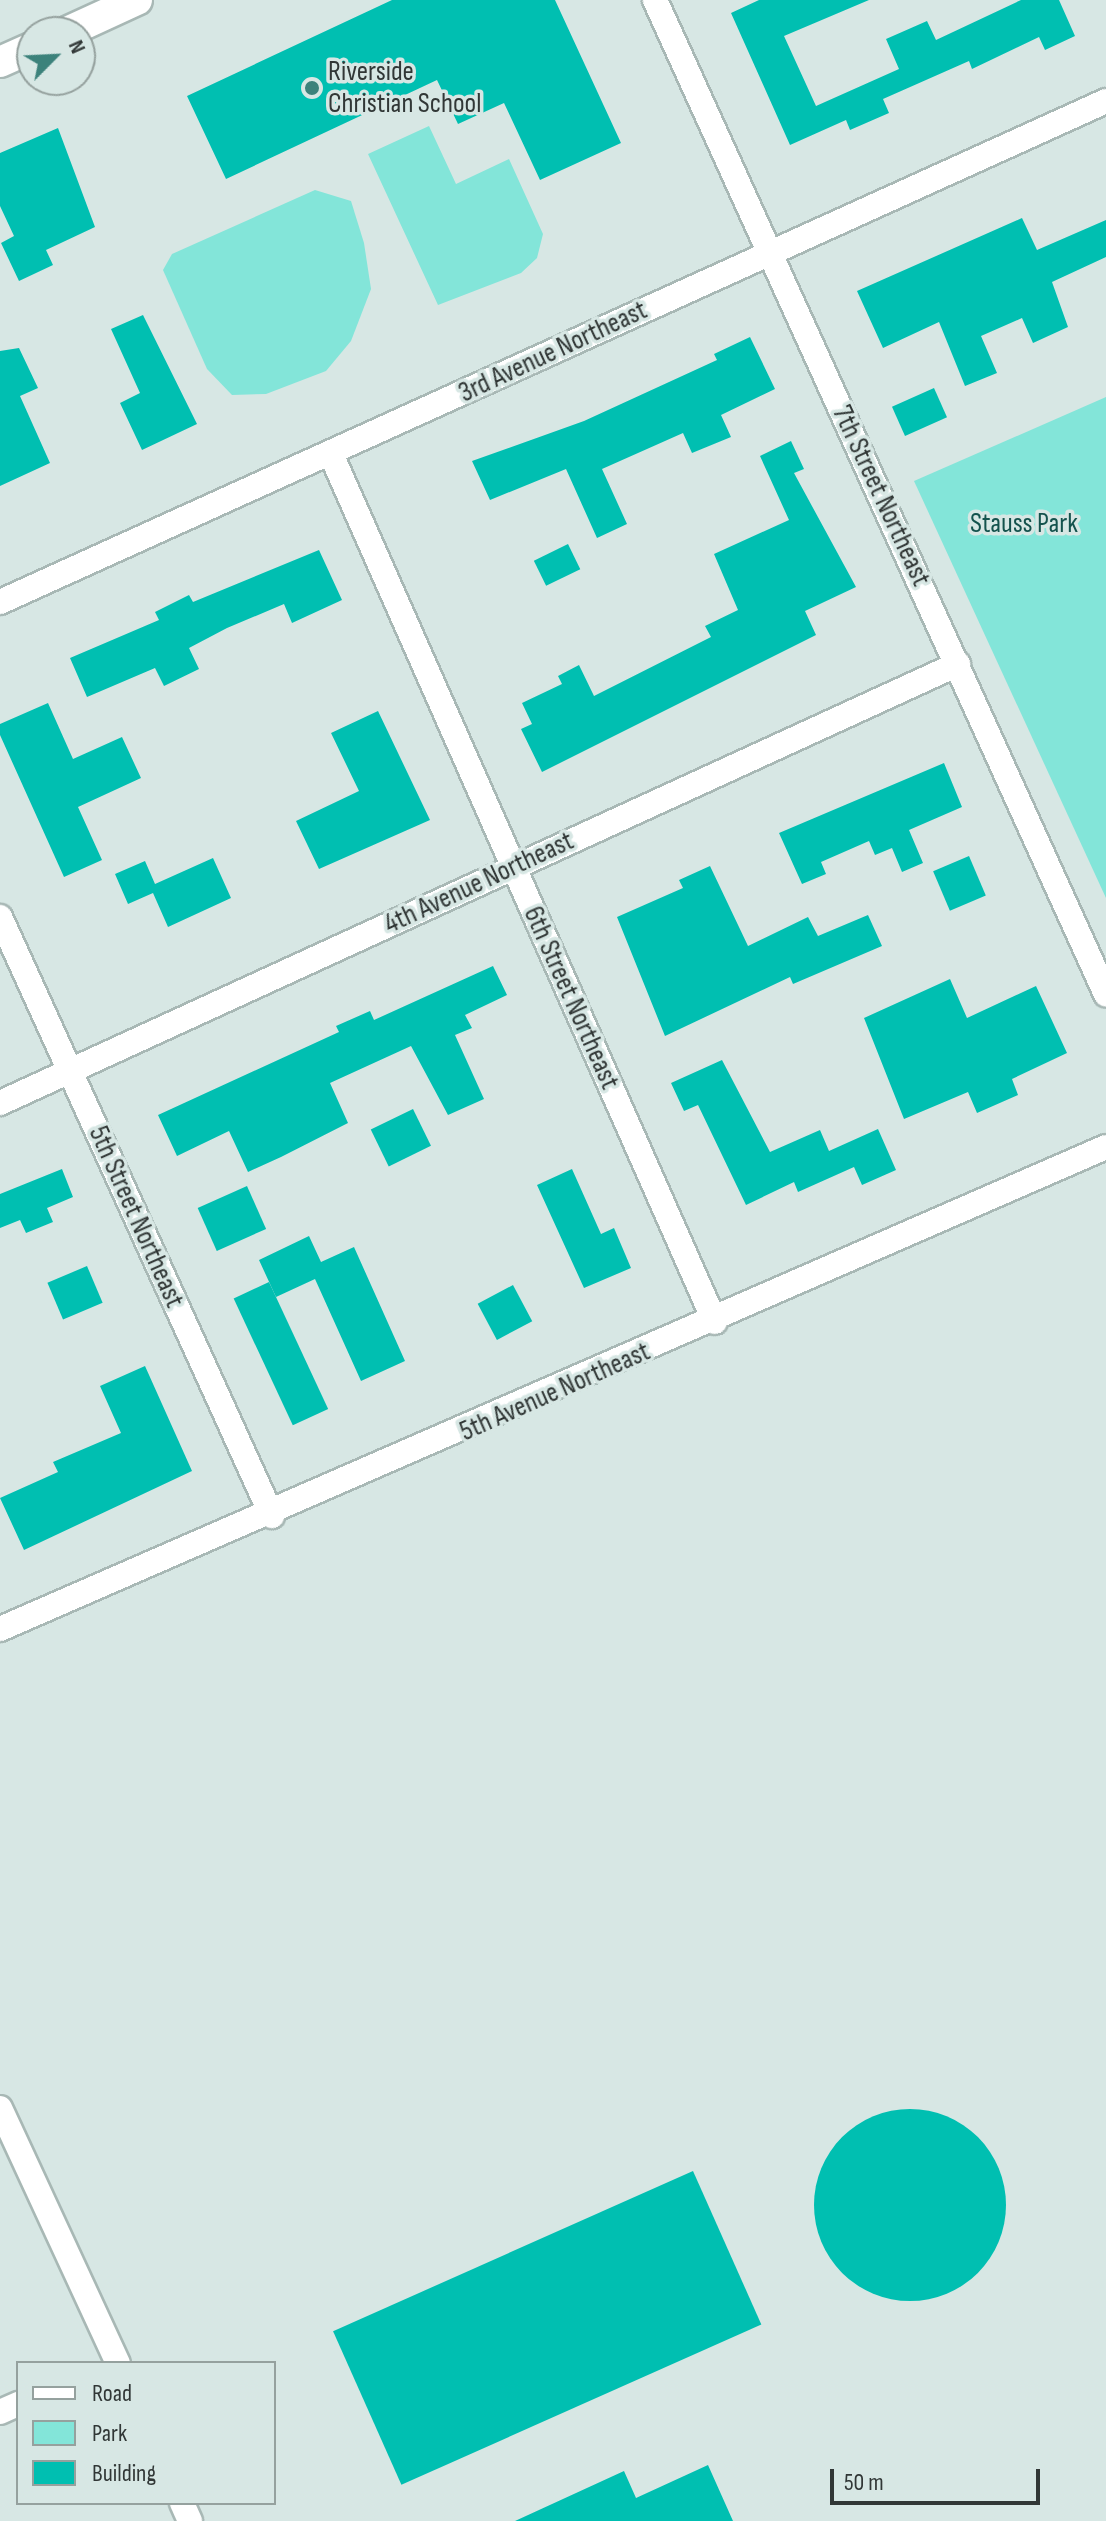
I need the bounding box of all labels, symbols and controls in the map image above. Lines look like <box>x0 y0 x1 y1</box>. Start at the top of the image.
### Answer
north arrow <box>16 16 96 96</box>
text: N <box>62 36 91 58</box>
place label: Riverside Christian School <box>328 55 481 121</box>
marker: Riverside Christian School <box>303 79 321 97</box>
street label: 3rd Avenue Northeast <box>454 294 652 410</box>
street label: 7th Street Northeast <box>824 400 938 592</box>
park label: Stauss Park <box>970 507 1078 541</box>
street label: 4th Avenue Northeast <box>379 824 579 942</box>
street label: 6th Street Northeast <box>516 902 626 1094</box>
street label: 5th Street Northeast <box>81 1121 191 1313</box>
street label: 5th Avenue Northeast <box>455 1335 655 1449</box>
legend <box>16 2361 276 2505</box>
text: Road <box>92 2379 132 2408</box>
text: Park <box>92 2419 127 2448</box>
scale bar <box>834 2453 1044 2503</box>
text: Building <box>92 2459 156 2488</box>
text: 50 m <box>844 2468 884 2497</box>

